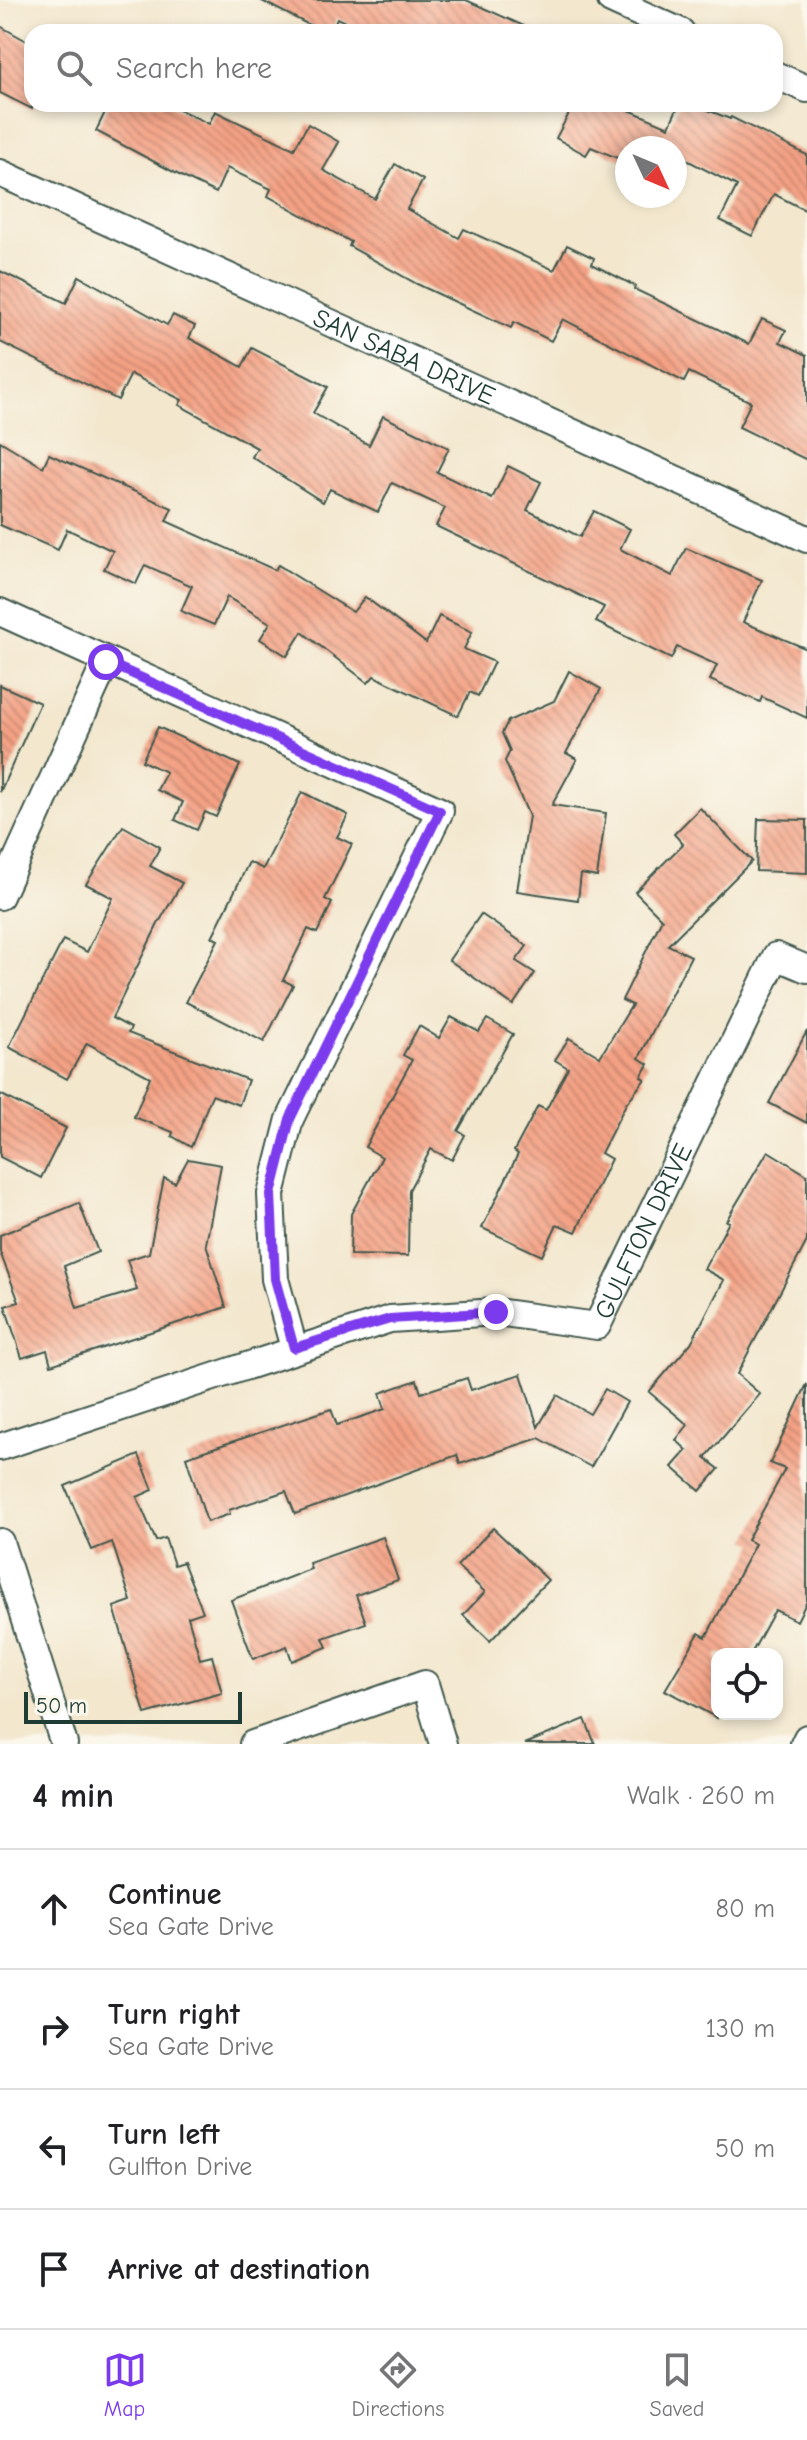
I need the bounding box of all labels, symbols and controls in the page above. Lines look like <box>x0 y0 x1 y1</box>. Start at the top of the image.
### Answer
search box <box>24 24 783 112</box>
icon: search <box>52 46 96 90</box>
text: Search here <box>116 51 272 86</box>
north arrow <box>615 136 687 208</box>
street label: SAN SABA DRIVE <box>308 303 500 412</box>
route start <box>88 644 124 680</box>
street label: GULFTON DRIVE <box>589 1139 699 1324</box>
route end <box>478 1294 514 1330</box>
map controls <box>711 1648 783 1720</box>
button: locate <box>711 1648 783 1720</box>
scale bar <box>24 1688 242 1724</box>
text: 50 m <box>36 1693 87 1719</box>
text: 4 min <box>32 1776 114 1816</box>
text: Walk · 260 m <box>627 1781 775 1811</box>
text: Continue <box>108 1877 222 1912</box>
icon: ahead <box>32 1887 76 1931</box>
text: 80 m <box>716 1894 775 1924</box>
text: Sea Gate Drive <box>108 1912 274 1942</box>
text: Turn right <box>108 1997 240 2032</box>
icon: right <box>32 2007 76 2051</box>
text: 130 m <box>706 2014 775 2044</box>
text: Sea Gate Drive <box>108 2032 274 2062</box>
text: Turn left <box>108 2117 220 2152</box>
icon: left <box>32 2127 76 2171</box>
text: 50 m <box>715 2134 775 2164</box>
text: Gulfton Drive <box>108 2152 252 2182</box>
icon: arrive <box>32 2247 76 2291</box>
text: Arrive at destination <box>108 2252 370 2287</box>
tab: Map <box>103 2348 147 2422</box>
tab: Directions <box>352 2348 445 2422</box>
tab: Saved <box>650 2348 704 2422</box>

